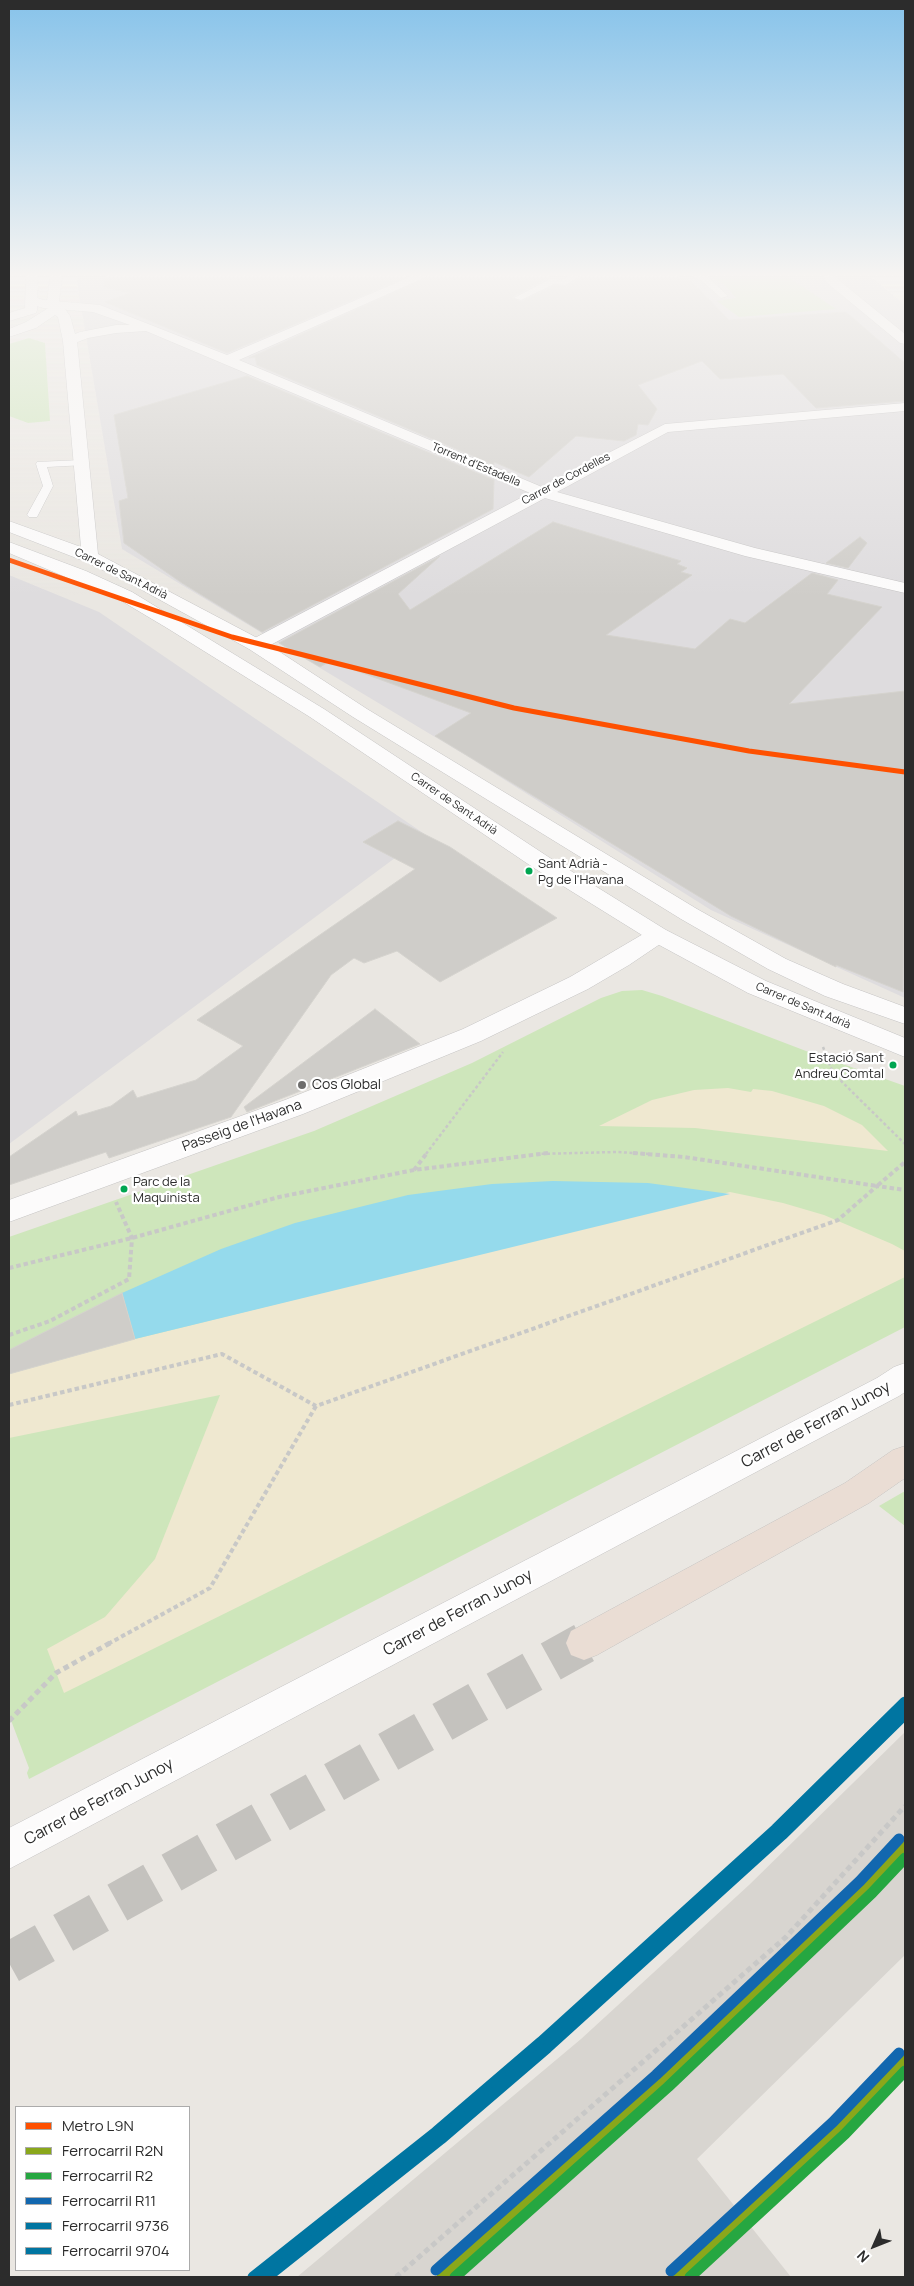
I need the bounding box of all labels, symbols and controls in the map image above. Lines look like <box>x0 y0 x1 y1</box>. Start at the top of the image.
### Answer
street label: Torrent d'Estadella <box>430 440 522 490</box>
street label: Carrer de Cordelles <box>520 450 612 508</box>
street label: Carrer de Sant Adrià <box>72 546 170 602</box>
street label: Carrer de Sant Adrià <box>408 770 500 838</box>
place label: Sant Adrià - Pg de l'Havana <box>538 856 624 887</box>
marker: Sant Adrià - Pg de l'Havana <box>524 866 534 876</box>
street label: Carrer de Sant Adrià <box>754 980 852 1032</box>
place label: Estació Sant Andreu Comtal <box>794 1050 884 1081</box>
marker: Estació Sant Andreu Comtal <box>888 1060 898 1070</box>
place label: Cos Global <box>312 1077 381 1093</box>
marker: Cos Global <box>296 1079 308 1091</box>
street label: Passeig de l'Havana <box>180 1097 304 1155</box>
place label: Parc de la Maquinista <box>133 1174 200 1205</box>
marker: Parc de la Maquinista <box>119 1184 129 1194</box>
street label: Carrer de Ferran Junoy <box>738 1378 894 1472</box>
street label: Carrer de Ferran Junoy <box>380 1566 536 1660</box>
street label: Carrer de Ferran Junoy <box>21 1755 177 1849</box>
legend <box>15 2106 190 2271</box>
text: Metro L9N <box>62 2115 134 2136</box>
text: Ferrocarril R2N <box>62 2140 163 2161</box>
text: Ferrocarril R2 <box>62 2165 153 2186</box>
text: Ferrocarril R11 <box>62 2190 156 2211</box>
text: Ferrocarril 9736 <box>62 2215 169 2236</box>
north arrow <box>849 2221 899 2271</box>
text: Ferrocarril 9704 <box>62 2240 170 2261</box>
text: N <box>853 2247 873 2267</box>

